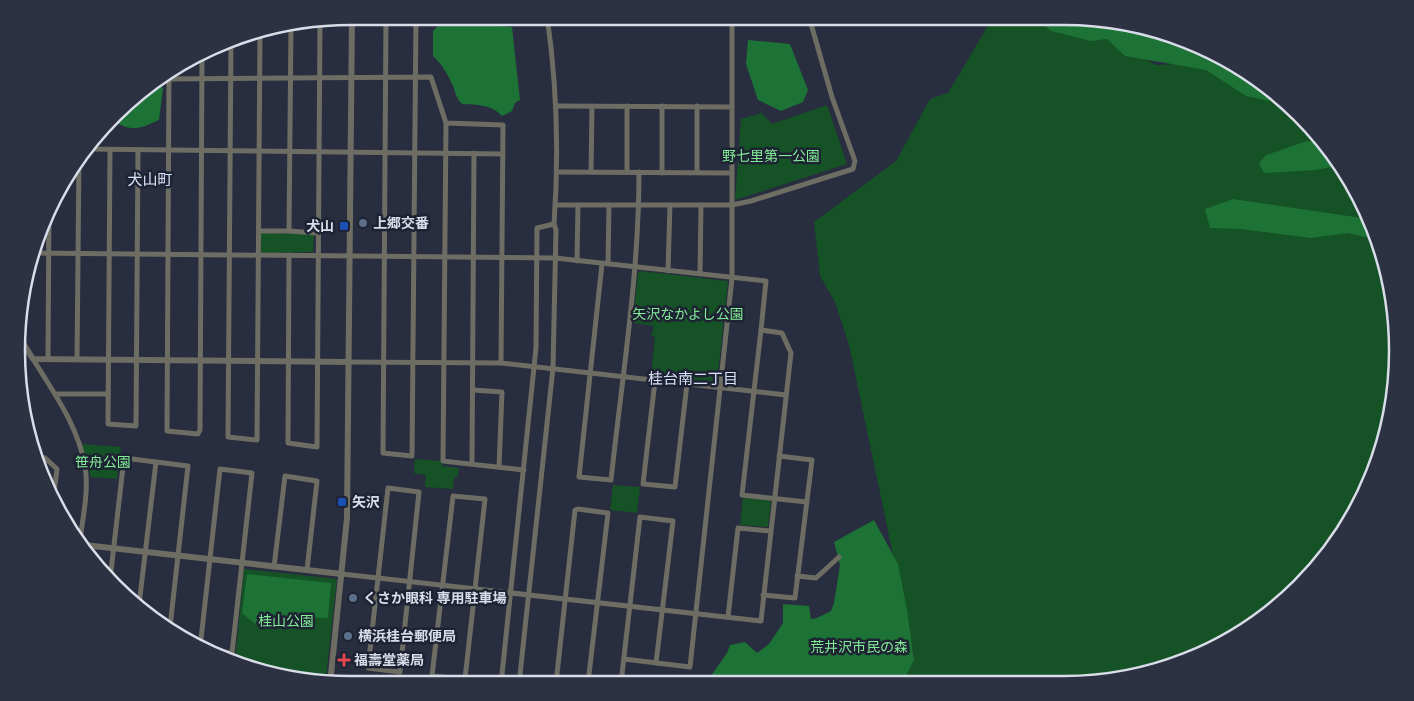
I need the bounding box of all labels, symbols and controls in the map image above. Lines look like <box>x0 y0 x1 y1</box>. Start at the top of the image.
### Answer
park label: 野七里第一公園 <box>722 148 820 164</box>
district label: 犬山町 <box>127 171 173 189</box>
place label: 上郷交番 <box>373 215 429 231</box>
marker: 上郷交番 <box>357 217 369 229</box>
place label: 犬山 <box>306 218 334 234</box>
marker: 犬山 <box>338 220 350 232</box>
park label: 矢沢なかよし公園 <box>632 306 744 322</box>
district label: 桂台南二丁目 <box>648 370 738 388</box>
park label: 笹舟公園 <box>75 454 131 470</box>
place label: 矢沢 <box>352 494 380 510</box>
marker: 矢沢 <box>336 496 348 508</box>
place label: くさか眼科 専用駐車場 <box>363 590 506 606</box>
marker: くさか眼科 専用駐車場 <box>347 592 359 604</box>
park label: 桂山公園 <box>258 613 314 629</box>
place label: 横浜桂台郵便局 <box>358 628 456 644</box>
marker: 横浜桂台郵便局 <box>342 630 354 642</box>
park label: 荒井沢市民の森 <box>810 639 908 655</box>
place label: 福壽堂薬局 <box>354 652 424 668</box>
marker: 福壽堂薬局 <box>338 654 350 666</box>

